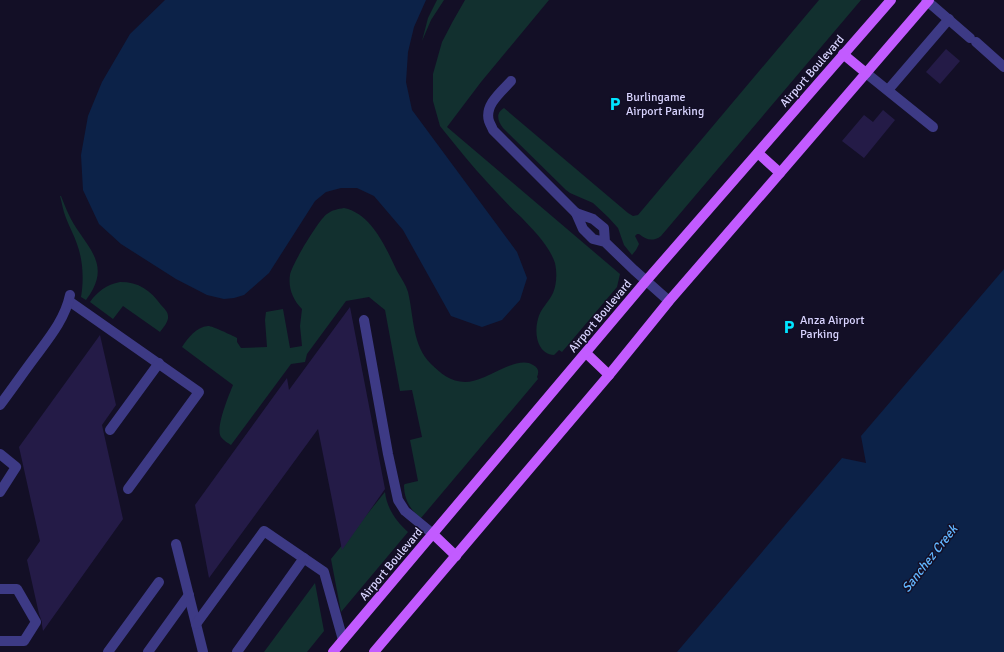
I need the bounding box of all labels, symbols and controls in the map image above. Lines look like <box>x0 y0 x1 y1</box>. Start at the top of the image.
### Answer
street label: Airport Boulevard <box>777 32 848 110</box>
place label: Burlingame Airport Parking <box>626 90 704 119</box>
parking icon: Burlingame Airport Parking <box>607 96 623 112</box>
street label: Airport Boulevard <box>566 277 635 356</box>
place label: Anza Airport Parking <box>800 313 864 342</box>
parking icon: Anza Airport Parking <box>781 319 797 335</box>
water label: Sanchez Creek <box>898 521 962 596</box>
street label: Airport Boulevard <box>357 525 426 604</box>

